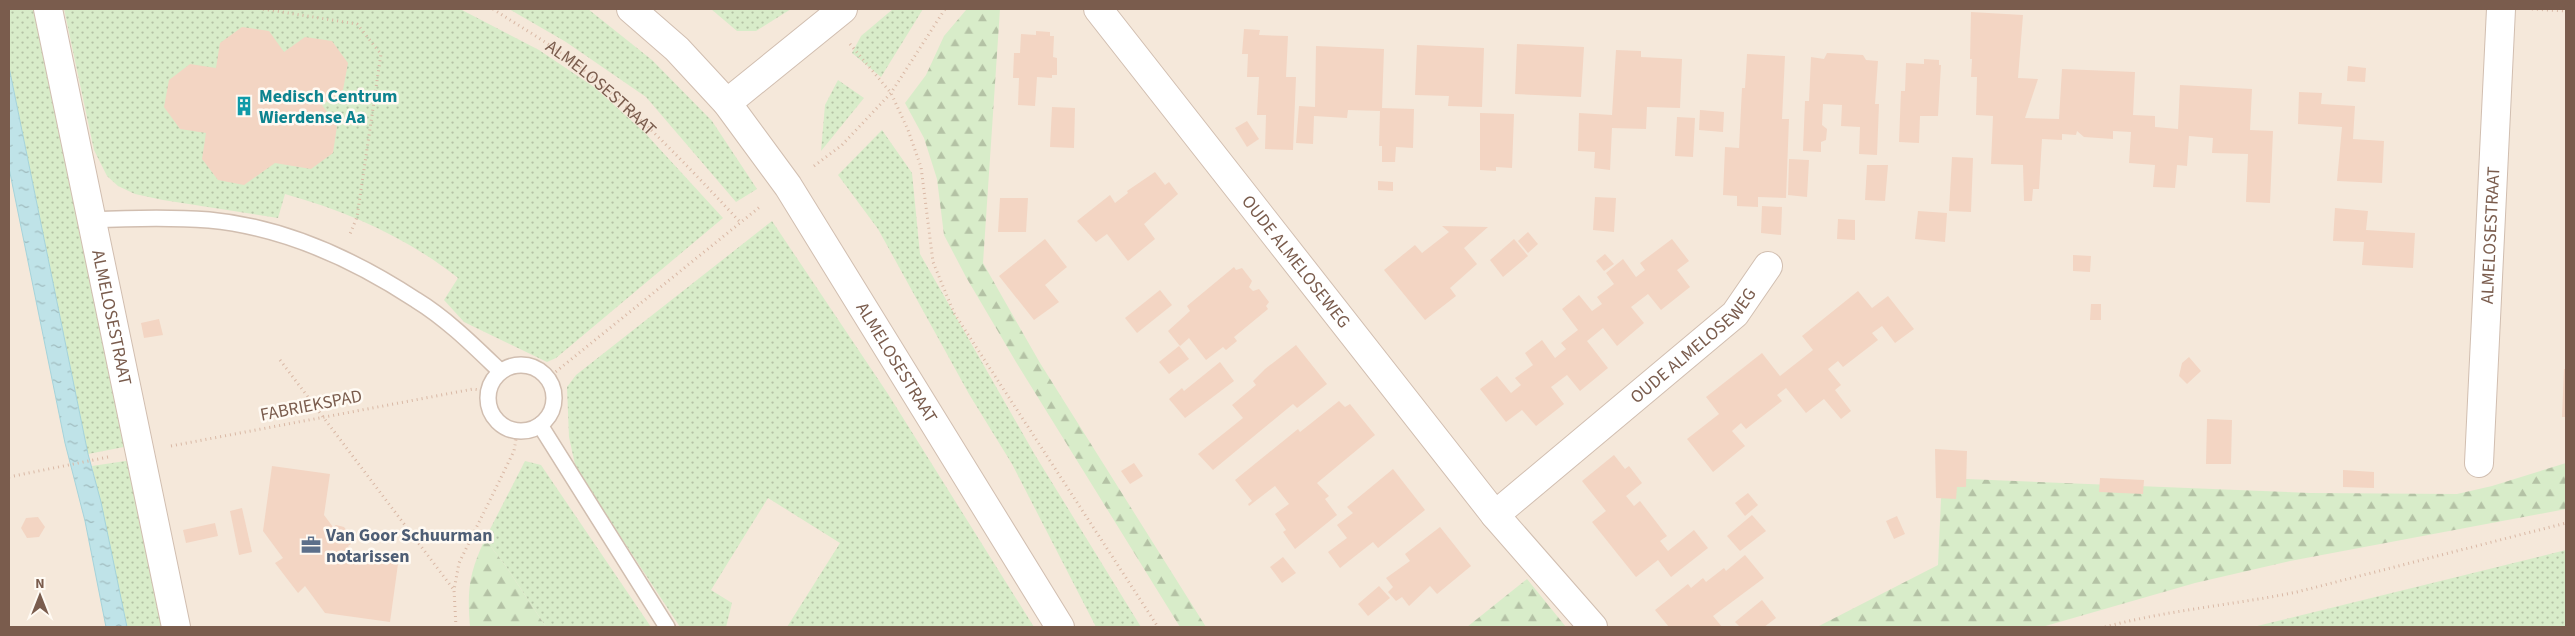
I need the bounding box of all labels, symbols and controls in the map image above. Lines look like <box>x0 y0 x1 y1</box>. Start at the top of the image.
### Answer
street label: ALMELOSESTRAAT <box>541 34 662 142</box>
place label: Medisch Centrum Wierdense Aa <box>259 84 397 130</box>
building icon: Medisch Centrum Wierdense Aa <box>233 95 255 117</box>
street label: ALMELOSESTRAAT <box>2475 166 2506 305</box>
street label: OUDE ALMELOSEWEG <box>1236 190 1356 334</box>
street label: ALMELOSESTRAAT <box>85 248 138 388</box>
street label: OUDE ALMELOSEWEG <box>1625 283 1762 410</box>
street label: ALMELOSESTRAAT <box>850 298 943 428</box>
street label: FABRIEKSPAD <box>258 383 364 428</box>
place label: Van Goor Schuurman notarissen <box>325 523 493 569</box>
office icon: Van Goor Schuurman notarissen <box>300 534 322 556</box>
north arrow <box>15 571 65 621</box>
text: N <box>35 574 45 594</box>

